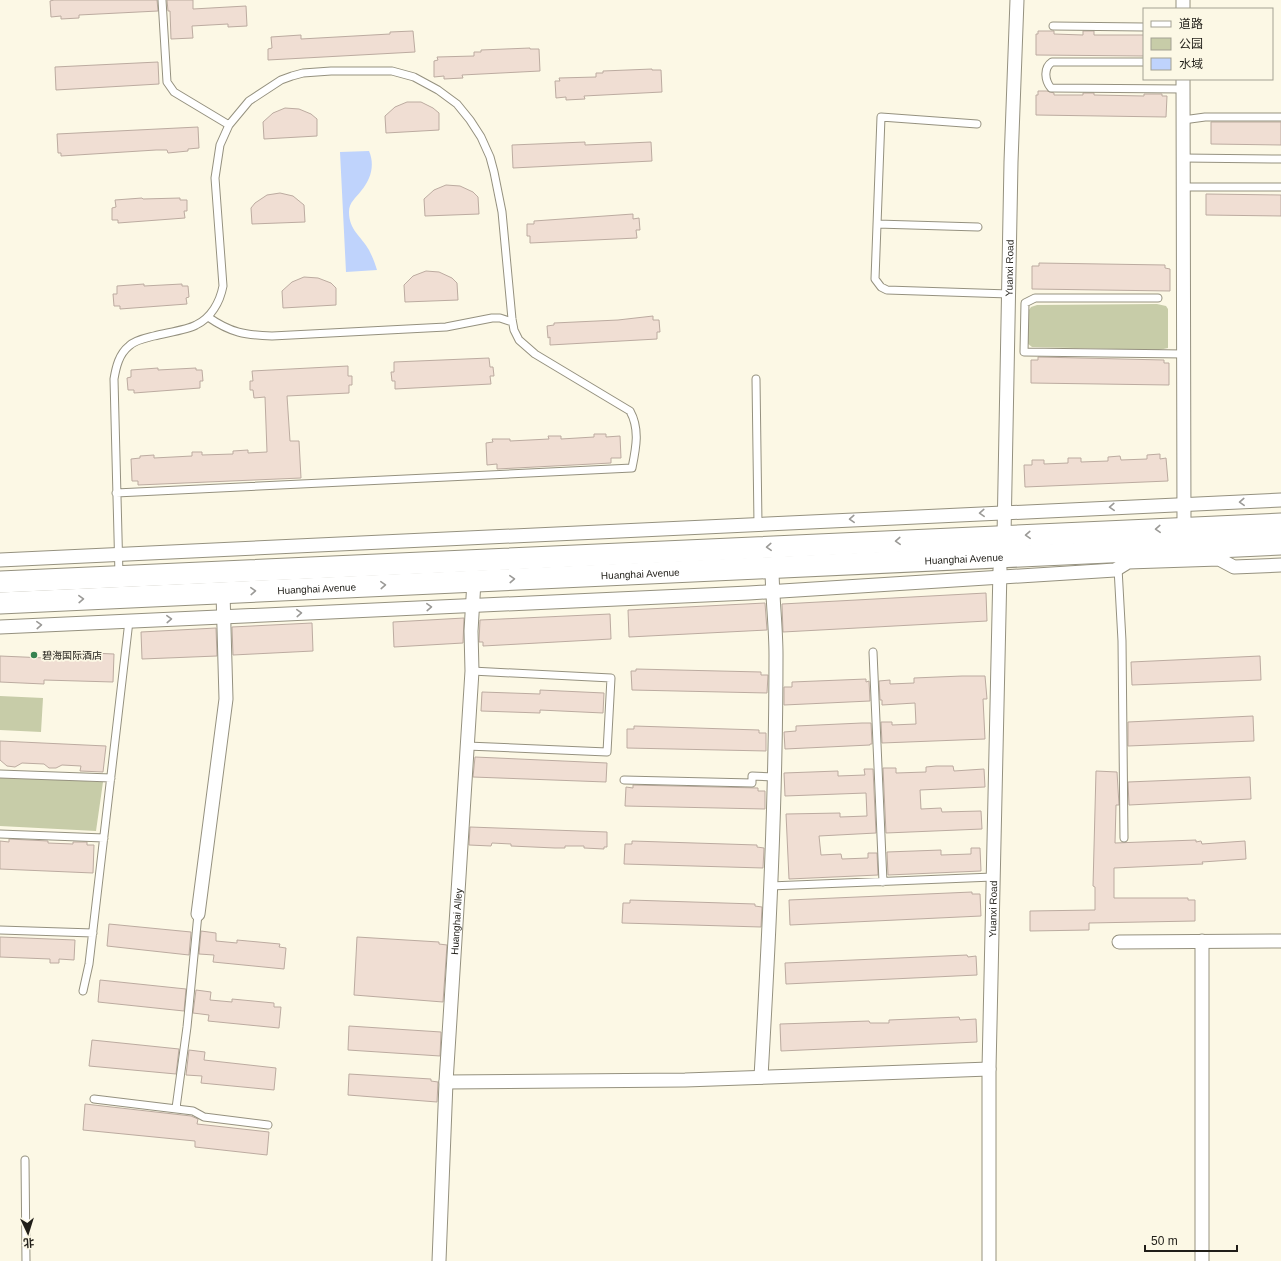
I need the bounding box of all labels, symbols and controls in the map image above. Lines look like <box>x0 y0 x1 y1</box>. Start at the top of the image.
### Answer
legend <box>1143 8 1273 80</box>
text: 道路 <box>1179 17 1203 31</box>
text: 公园 <box>1179 37 1203 51</box>
text: 水域 <box>1179 57 1203 71</box>
street label: Yuanxi Road <box>1003 240 1016 297</box>
one-way arrow <box>1239 497 1245 506</box>
one-way arrow <box>1109 503 1115 512</box>
one-way arrow <box>979 509 985 518</box>
one-way arrow <box>849 515 855 524</box>
one-way arrow <box>1155 525 1161 534</box>
one-way arrow <box>1025 531 1031 540</box>
one-way arrow <box>895 537 901 546</box>
one-way arrow <box>766 543 772 551</box>
street label: Huanghai Avenue <box>924 552 1004 566</box>
street label: Huanghai Avenue <box>601 567 680 581</box>
one-way arrow <box>509 575 515 584</box>
one-way arrow <box>380 581 386 590</box>
street label: Huanghai Avenue <box>277 582 357 596</box>
one-way arrow <box>250 587 256 596</box>
one-way arrow <box>78 595 84 604</box>
one-way arrow <box>426 603 432 612</box>
one-way arrow <box>296 609 302 618</box>
one-way arrow <box>166 615 172 623</box>
one-way arrow <box>36 621 42 629</box>
marker: 碧海国际酒店 <box>29 650 39 660</box>
place label: 碧海国际酒店 <box>42 650 102 661</box>
street label: Yuanxi Road <box>987 881 999 938</box>
street label: Huanghai Alley <box>449 888 464 955</box>
north arrow <box>8 1213 48 1253</box>
scale bar <box>1145 1227 1237 1253</box>
text: 50 m <box>1151 1234 1178 1248</box>
text: 北 <box>23 1237 35 1249</box>

